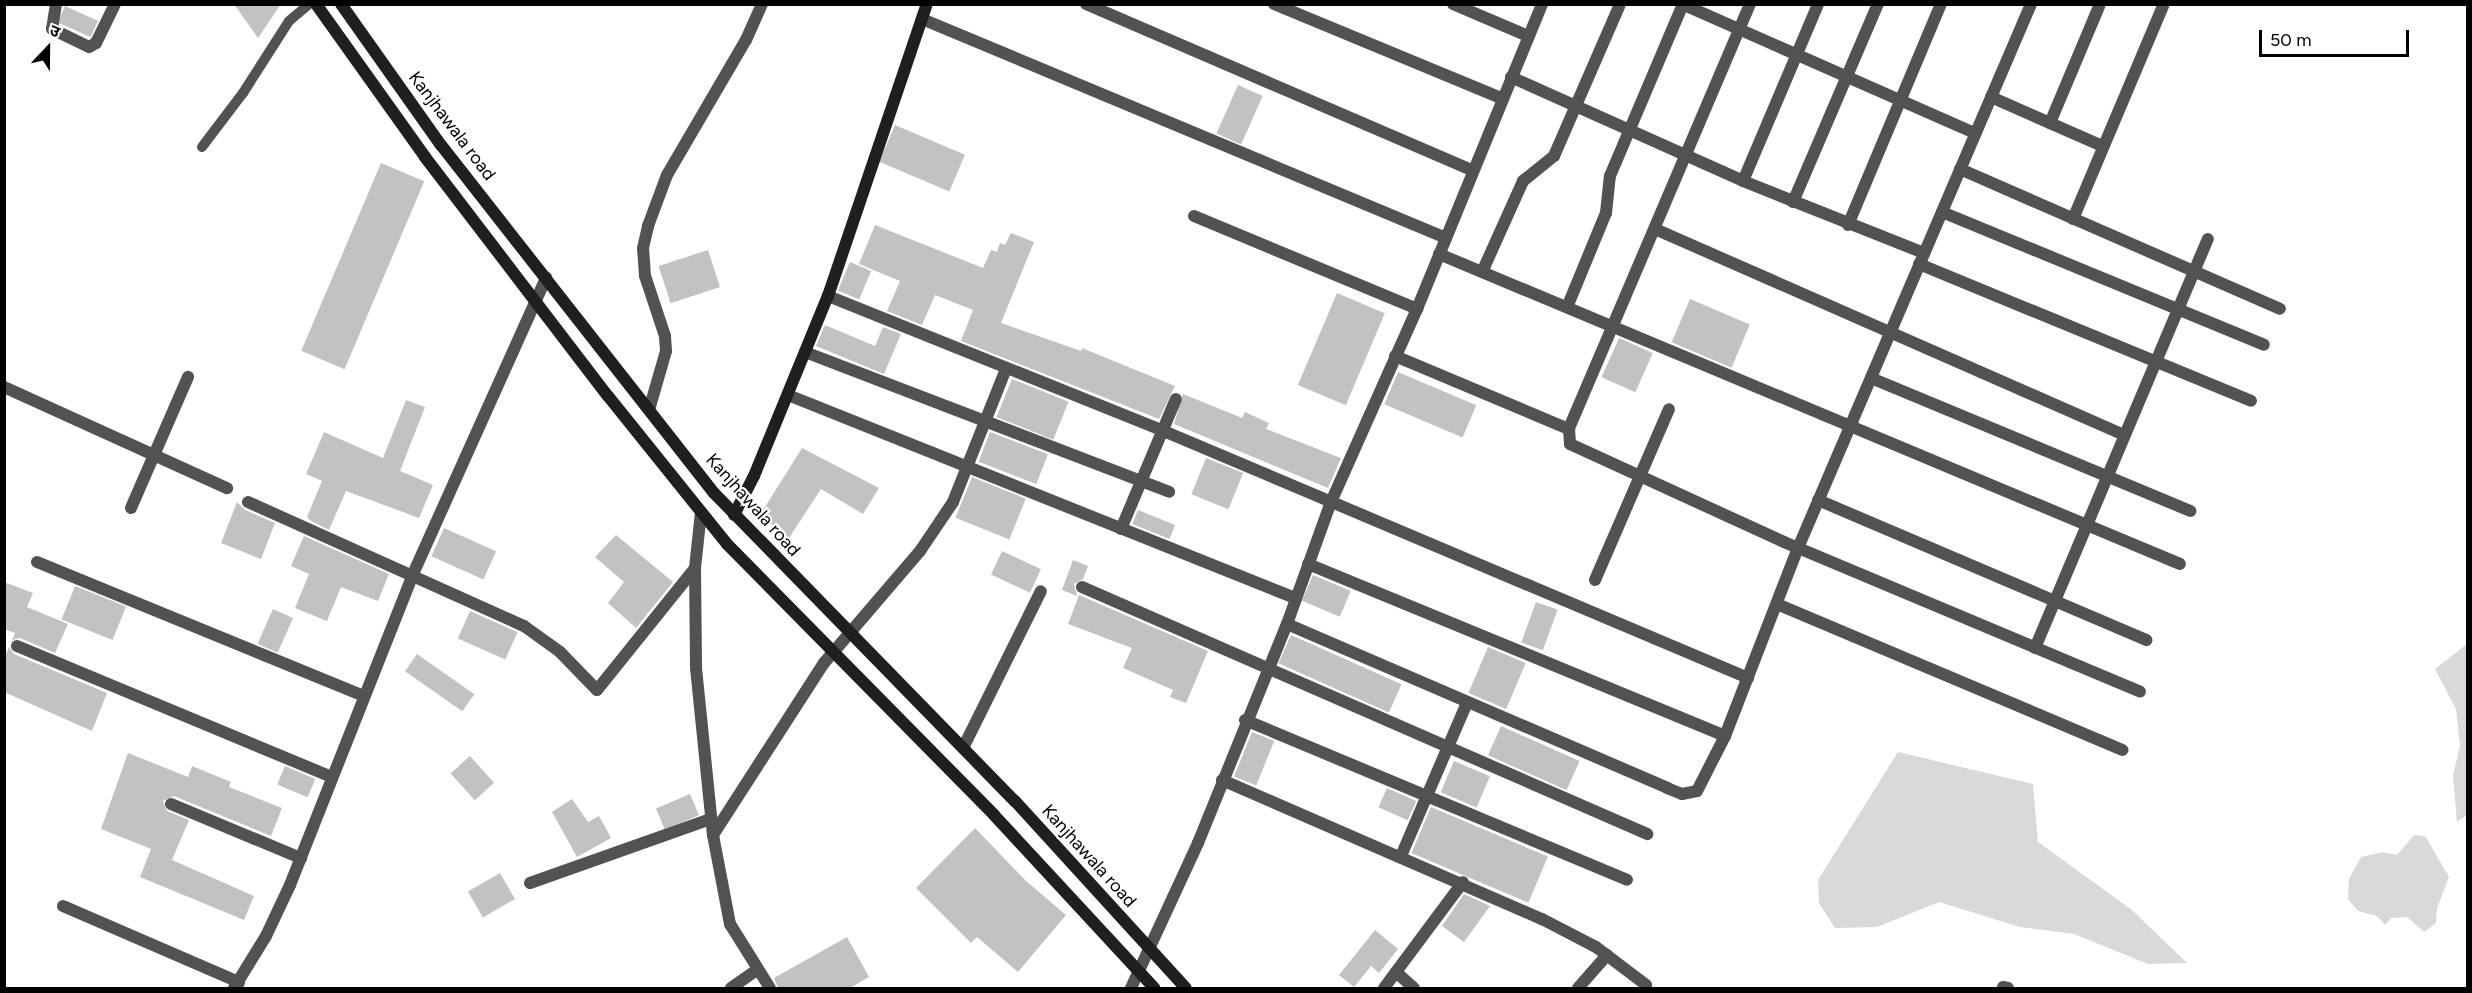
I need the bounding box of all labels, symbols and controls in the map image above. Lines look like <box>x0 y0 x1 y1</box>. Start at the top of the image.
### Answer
north arrow <box>18 18 78 78</box>
scale bar <box>2262 18 2412 56</box>
text: उ <box>47 20 63 41</box>
text: 50 m <box>2270 29 2312 51</box>
street label: Kanjhawala road <box>404 67 500 185</box>
street label: Kanjhawala road <box>701 449 805 561</box>
street label: Kanjhawala road <box>1037 800 1141 912</box>

